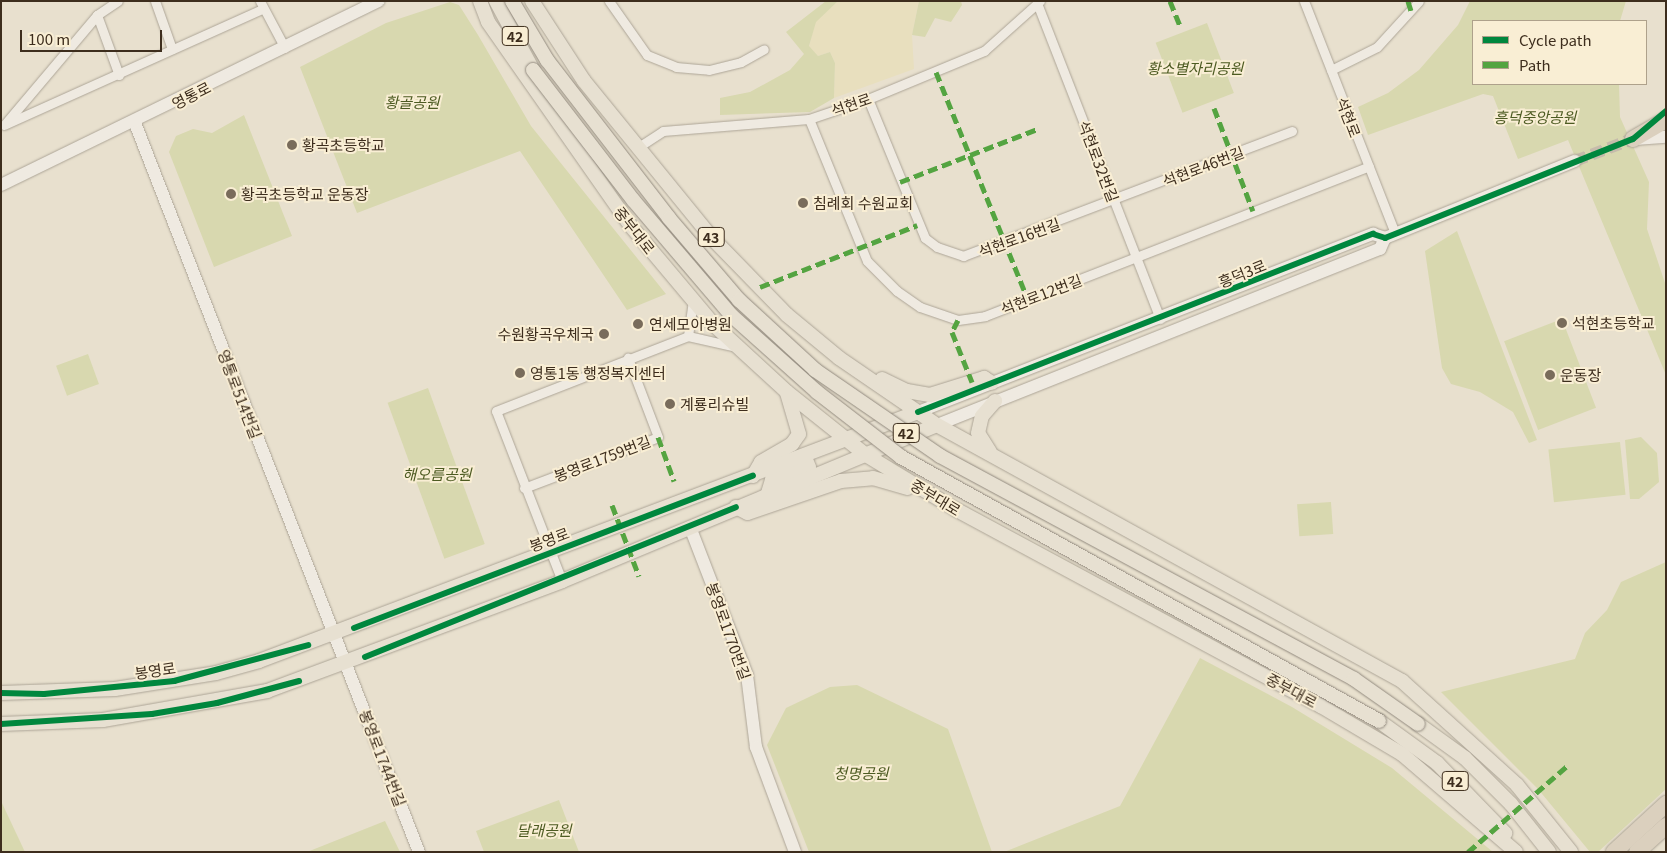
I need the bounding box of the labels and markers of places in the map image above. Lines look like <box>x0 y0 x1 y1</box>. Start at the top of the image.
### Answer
place label: 황곡초등학교 <box>302 136 385 154</box>
marker: 황곡초등학교 <box>286 139 298 151</box>
place label: 황곡초등학교 운동장 <box>241 185 369 203</box>
marker: 황곡초등학교 운동장 <box>225 188 237 200</box>
place label: 침례회 수원교회 <box>813 194 913 212</box>
marker: 침례회 수원교회 <box>797 197 809 209</box>
place label: 석현초등학교 <box>1572 314 1655 332</box>
place label: 연세모아병원 <box>649 315 732 333</box>
marker: 연세모아병원 <box>631 317 645 331</box>
marker: 석현초등학교 <box>1556 317 1568 329</box>
place label: 수원황곡우체국 <box>497 325 594 343</box>
marker: 수원황곡우체국 <box>598 328 610 340</box>
place label: 영통1동 행정복지센터 <box>530 364 666 382</box>
place label: 운동장 <box>1560 366 1601 384</box>
marker: 영통1동 행정복지센터 <box>514 367 526 379</box>
marker: 운동장 <box>1544 369 1556 381</box>
place label: 계룡리슈빌 <box>680 395 749 413</box>
marker: 계룡리슈빌 <box>664 398 676 410</box>

